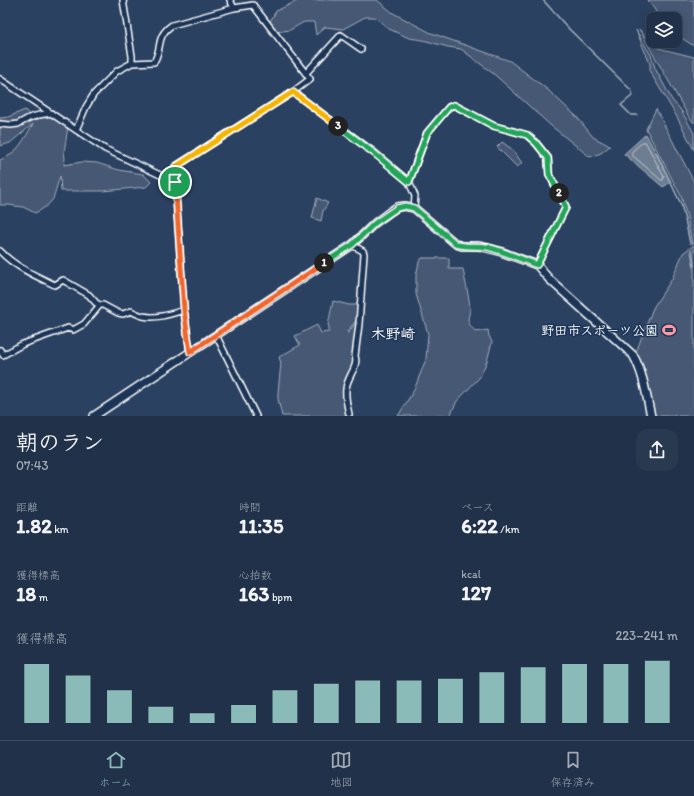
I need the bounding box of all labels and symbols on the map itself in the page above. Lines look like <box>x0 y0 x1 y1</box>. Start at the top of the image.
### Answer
pin: 3 <box>328 116 348 136</box>
pin <box>158 165 192 199</box>
pin: 2 <box>549 183 569 203</box>
pin: 1 <box>314 253 334 273</box>
sports icon: 野田市スポーツ公園 <box>661 322 677 338</box>
place label: 野田市スポーツ公園 <box>541 323 658 338</box>
district label: 木野崎 <box>370 325 416 343</box>

